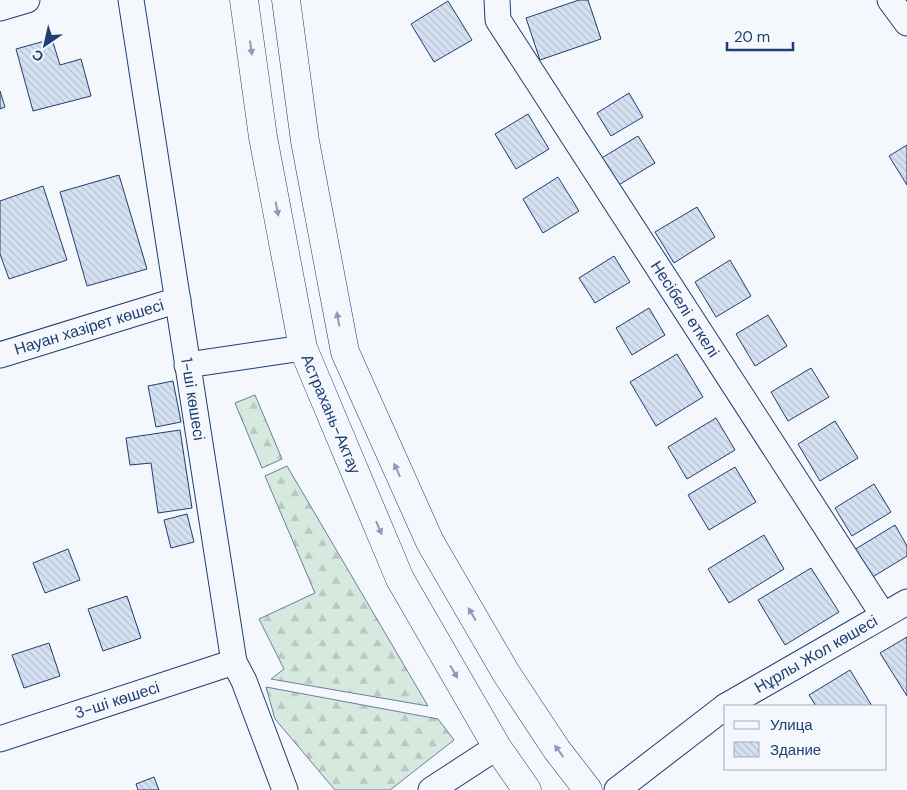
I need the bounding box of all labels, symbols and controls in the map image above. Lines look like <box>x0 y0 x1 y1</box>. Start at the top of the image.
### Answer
north arrow <box>20 20 70 70</box>
scale bar <box>727 20 793 52</box>
text: 20 m <box>734 27 770 47</box>
one-way arrow <box>247 41 255 57</box>
text: С <box>29 45 47 66</box>
one-way arrow <box>273 201 281 217</box>
street label: Несібелі өткелі <box>646 257 724 361</box>
street label: Науан хазірет көшесі <box>12 294 166 360</box>
one-way arrow <box>334 311 342 327</box>
street label: Астрахань-Актау <box>296 351 366 477</box>
street label: 1-шi көшесі <box>176 356 210 442</box>
one-way arrow <box>393 463 401 477</box>
one-way arrow <box>375 521 383 536</box>
one-way arrow <box>467 607 476 620</box>
street label: Нұрлы Жол көшесі <box>751 610 881 698</box>
one-way arrow <box>449 666 458 679</box>
street label: 3-шi көшесі <box>72 676 162 724</box>
legend <box>724 705 887 770</box>
text: Улица <box>770 715 813 735</box>
text: Здание <box>770 740 821 760</box>
one-way arrow <box>553 745 564 758</box>

